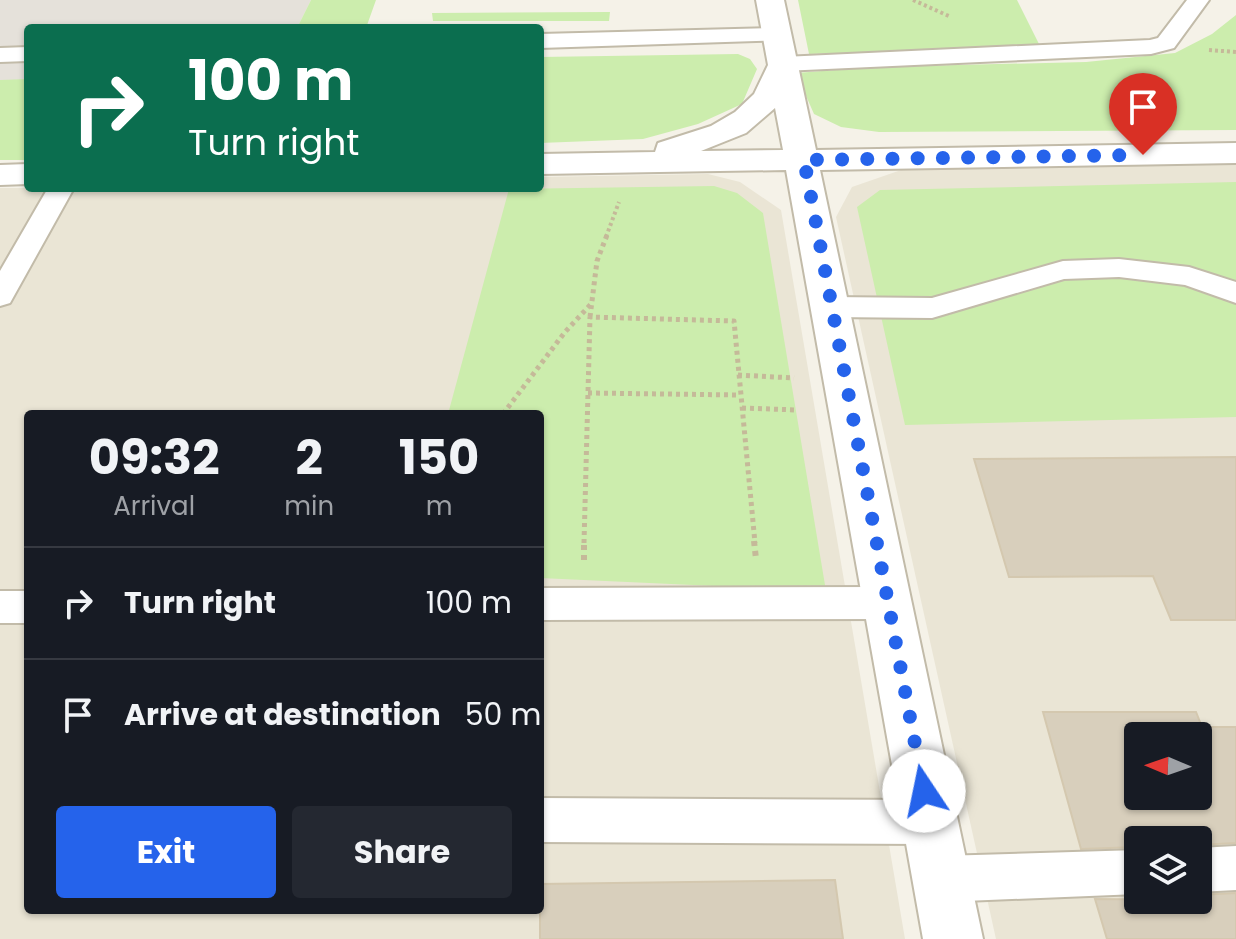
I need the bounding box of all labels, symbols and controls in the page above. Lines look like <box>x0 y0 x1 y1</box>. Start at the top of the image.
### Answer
text: 100 m <box>188 41 353 120</box>
icon: right <box>56 56 160 160</box>
pin <box>1109 73 1177 155</box>
icon: arrive <box>1121 85 1165 129</box>
text: Turn right <box>188 117 359 168</box>
text: 09:32 <box>89 424 220 491</box>
text: 2 <box>295 424 323 491</box>
text: 150 <box>399 424 479 491</box>
text: Arrival <box>113 488 195 524</box>
text: min <box>284 488 334 524</box>
text: m <box>426 488 452 524</box>
icon: right <box>56 581 100 625</box>
text: Turn right <box>124 581 276 624</box>
text: 100 m <box>426 581 512 624</box>
icon: arrive <box>56 693 100 737</box>
text: Arrive at destination <box>124 693 441 736</box>
text: 50 m <box>465 693 541 736</box>
north arrow <box>1124 722 1212 810</box>
map controls <box>1124 722 1212 914</box>
position arrow <box>882 749 966 833</box>
button: Exit <box>56 806 276 898</box>
button: Share <box>292 806 512 898</box>
button: layers <box>1124 826 1212 914</box>

